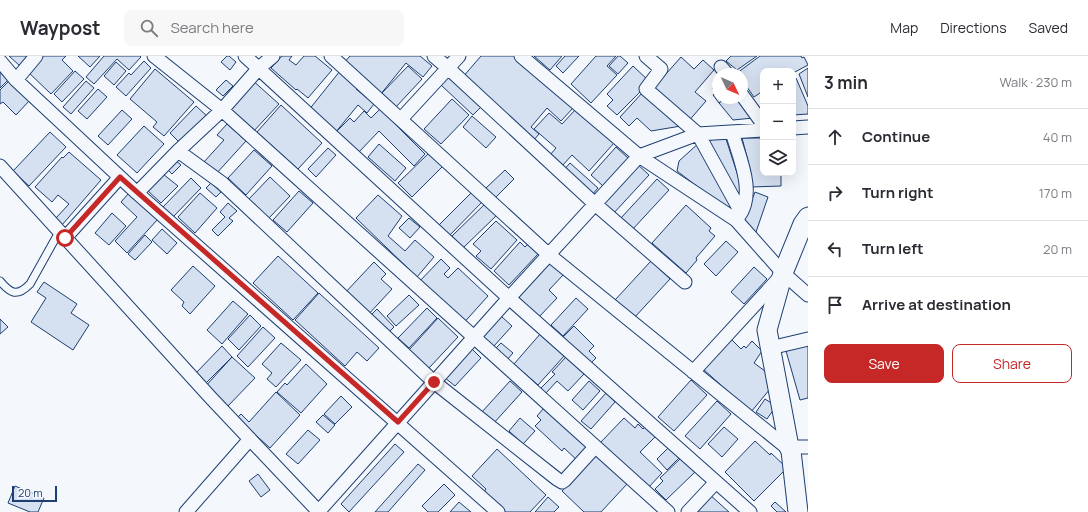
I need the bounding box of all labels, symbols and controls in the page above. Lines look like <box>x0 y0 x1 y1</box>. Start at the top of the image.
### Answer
search box <box>124 10 404 46</box>
text: Waypost <box>20 15 100 41</box>
icon: search <box>138 17 160 39</box>
text: Search here <box>170 17 254 38</box>
text: Map <box>890 18 918 37</box>
text: Directions <box>940 18 1007 37</box>
text: Saved <box>1029 18 1068 37</box>
north arrow <box>712 68 748 104</box>
map controls <box>760 68 796 176</box>
button: + <box>760 68 796 104</box>
text: 3 min <box>824 71 868 94</box>
text: Walk · 230 m <box>999 73 1072 91</box>
button: − <box>760 104 796 140</box>
icon: ahead <box>824 126 846 148</box>
text: Continue <box>862 126 930 147</box>
text: 40 m <box>1043 128 1072 146</box>
button: layers <box>760 140 796 176</box>
icon: right <box>824 182 846 204</box>
text: Turn right <box>862 182 933 203</box>
text: 170 m <box>1039 184 1072 202</box>
route start <box>56 229 74 247</box>
icon: left <box>824 238 846 260</box>
text: Turn left <box>862 238 924 259</box>
text: 20 m <box>1043 240 1072 258</box>
icon: arrive <box>824 294 846 316</box>
text: Arrive at destination <box>862 294 1011 315</box>
button: Save <box>824 344 944 383</box>
button: Share <box>952 344 1072 383</box>
route end <box>425 373 443 391</box>
scale bar <box>12 484 57 503</box>
text: 20 m <box>18 485 43 500</box>

